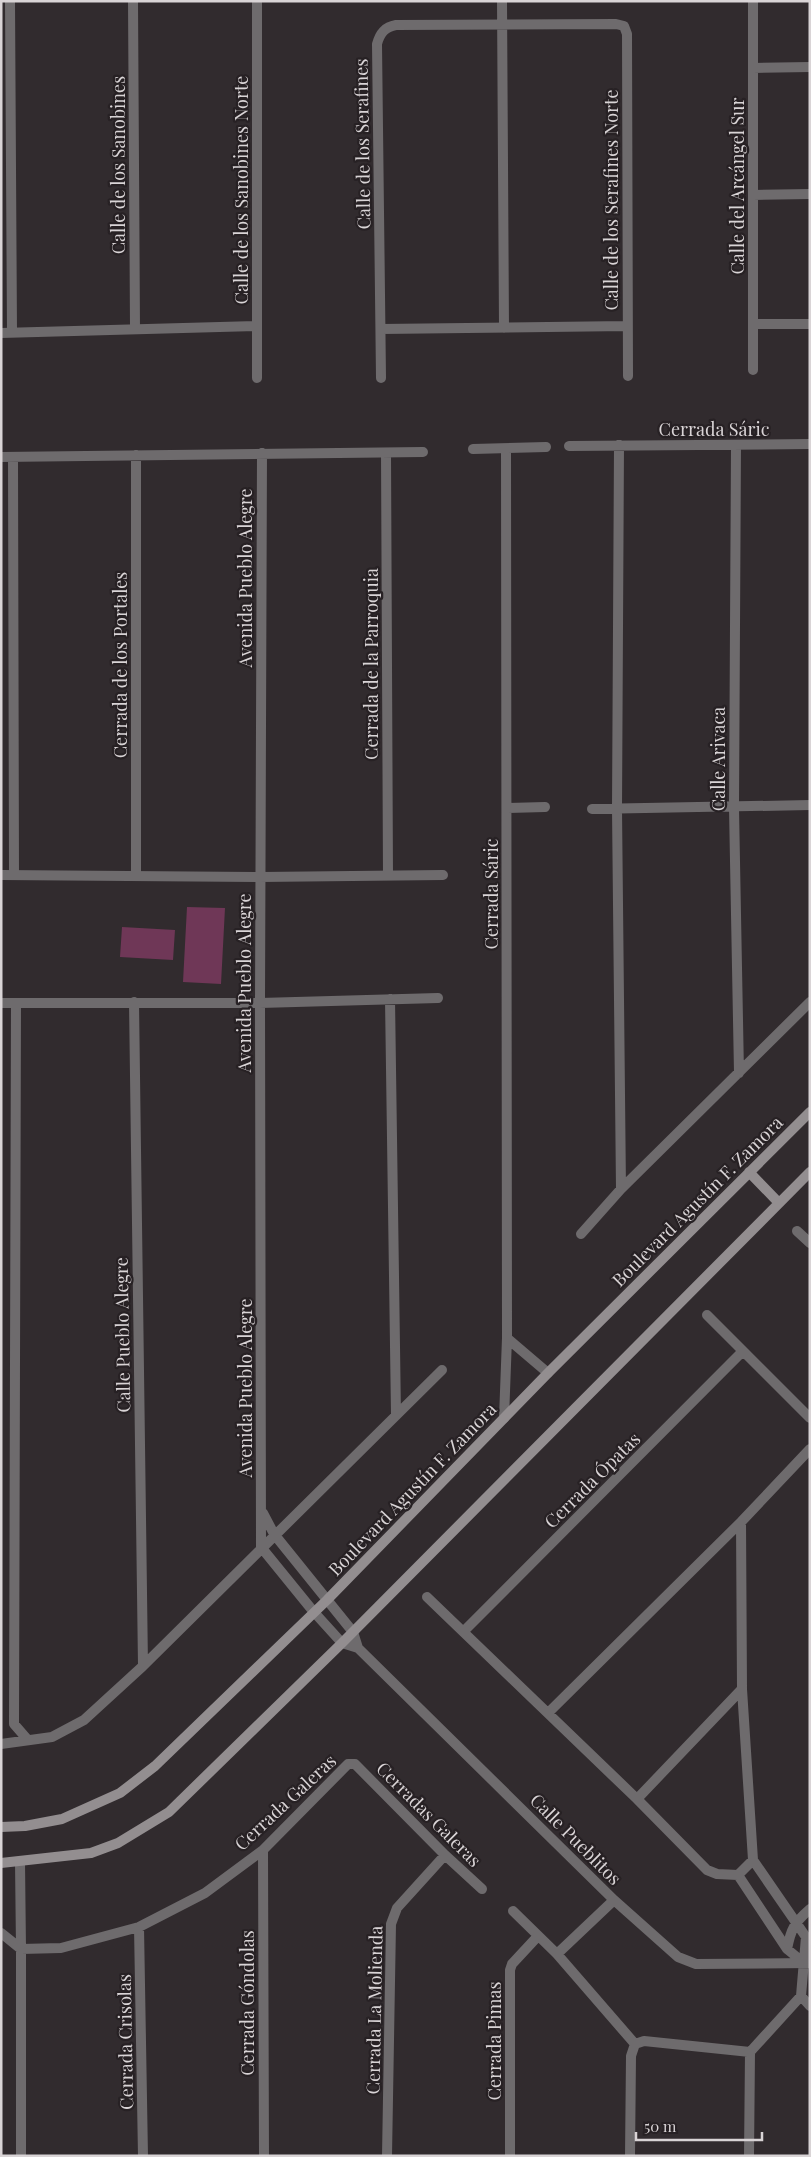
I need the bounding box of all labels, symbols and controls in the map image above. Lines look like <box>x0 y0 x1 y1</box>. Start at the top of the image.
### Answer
street label: Calle de los Serafines <box>349 58 375 230</box>
street label: Calle de los Sanobines <box>106 76 130 254</box>
street label: Calle de los Sanobines Norte <box>229 76 253 304</box>
street label: Calle de los Serafines Norte <box>599 89 623 311</box>
street label: Calle del Arcángel Sur <box>725 97 749 275</box>
street label: Cerrada Sáric <box>659 417 770 441</box>
street label: Avenida Pueblo Alegre <box>233 488 257 669</box>
street label: Cerrada de la Parroquia <box>359 568 383 760</box>
street label: Cerrada de los Portales <box>108 572 132 758</box>
street label: Calle Arivaca <box>706 707 730 811</box>
street label: Cerrada Sáric <box>479 838 503 949</box>
street label: Avenida Pueblo Alegre <box>232 893 256 1074</box>
street label: Boulevard Agustín F. Zamora <box>606 1110 788 1292</box>
street label: Calle Pueblo Alegre <box>109 1257 135 1413</box>
street label: Avenida Pueblo Alegre <box>233 1298 257 1479</box>
street label: Boulevard Agustín F. Zamora <box>323 1397 501 1581</box>
street label: Cerrada Ópatas <box>539 1427 645 1533</box>
street label: Cerrada Galeras <box>229 1749 341 1855</box>
street label: Cerradas Galeras <box>371 1756 487 1872</box>
street label: Calle Pueblitos <box>525 1788 627 1890</box>
street label: Cerrada La Molienda <box>361 1925 387 2095</box>
street label: Cerrada Góndolas <box>235 1930 259 2076</box>
street label: Cerrada Crisolas <box>112 1974 138 2110</box>
street label: Cerrada Pimas <box>482 1982 506 2100</box>
scale bar <box>636 2110 762 2142</box>
text: 50 m <box>644 2116 677 2136</box>

